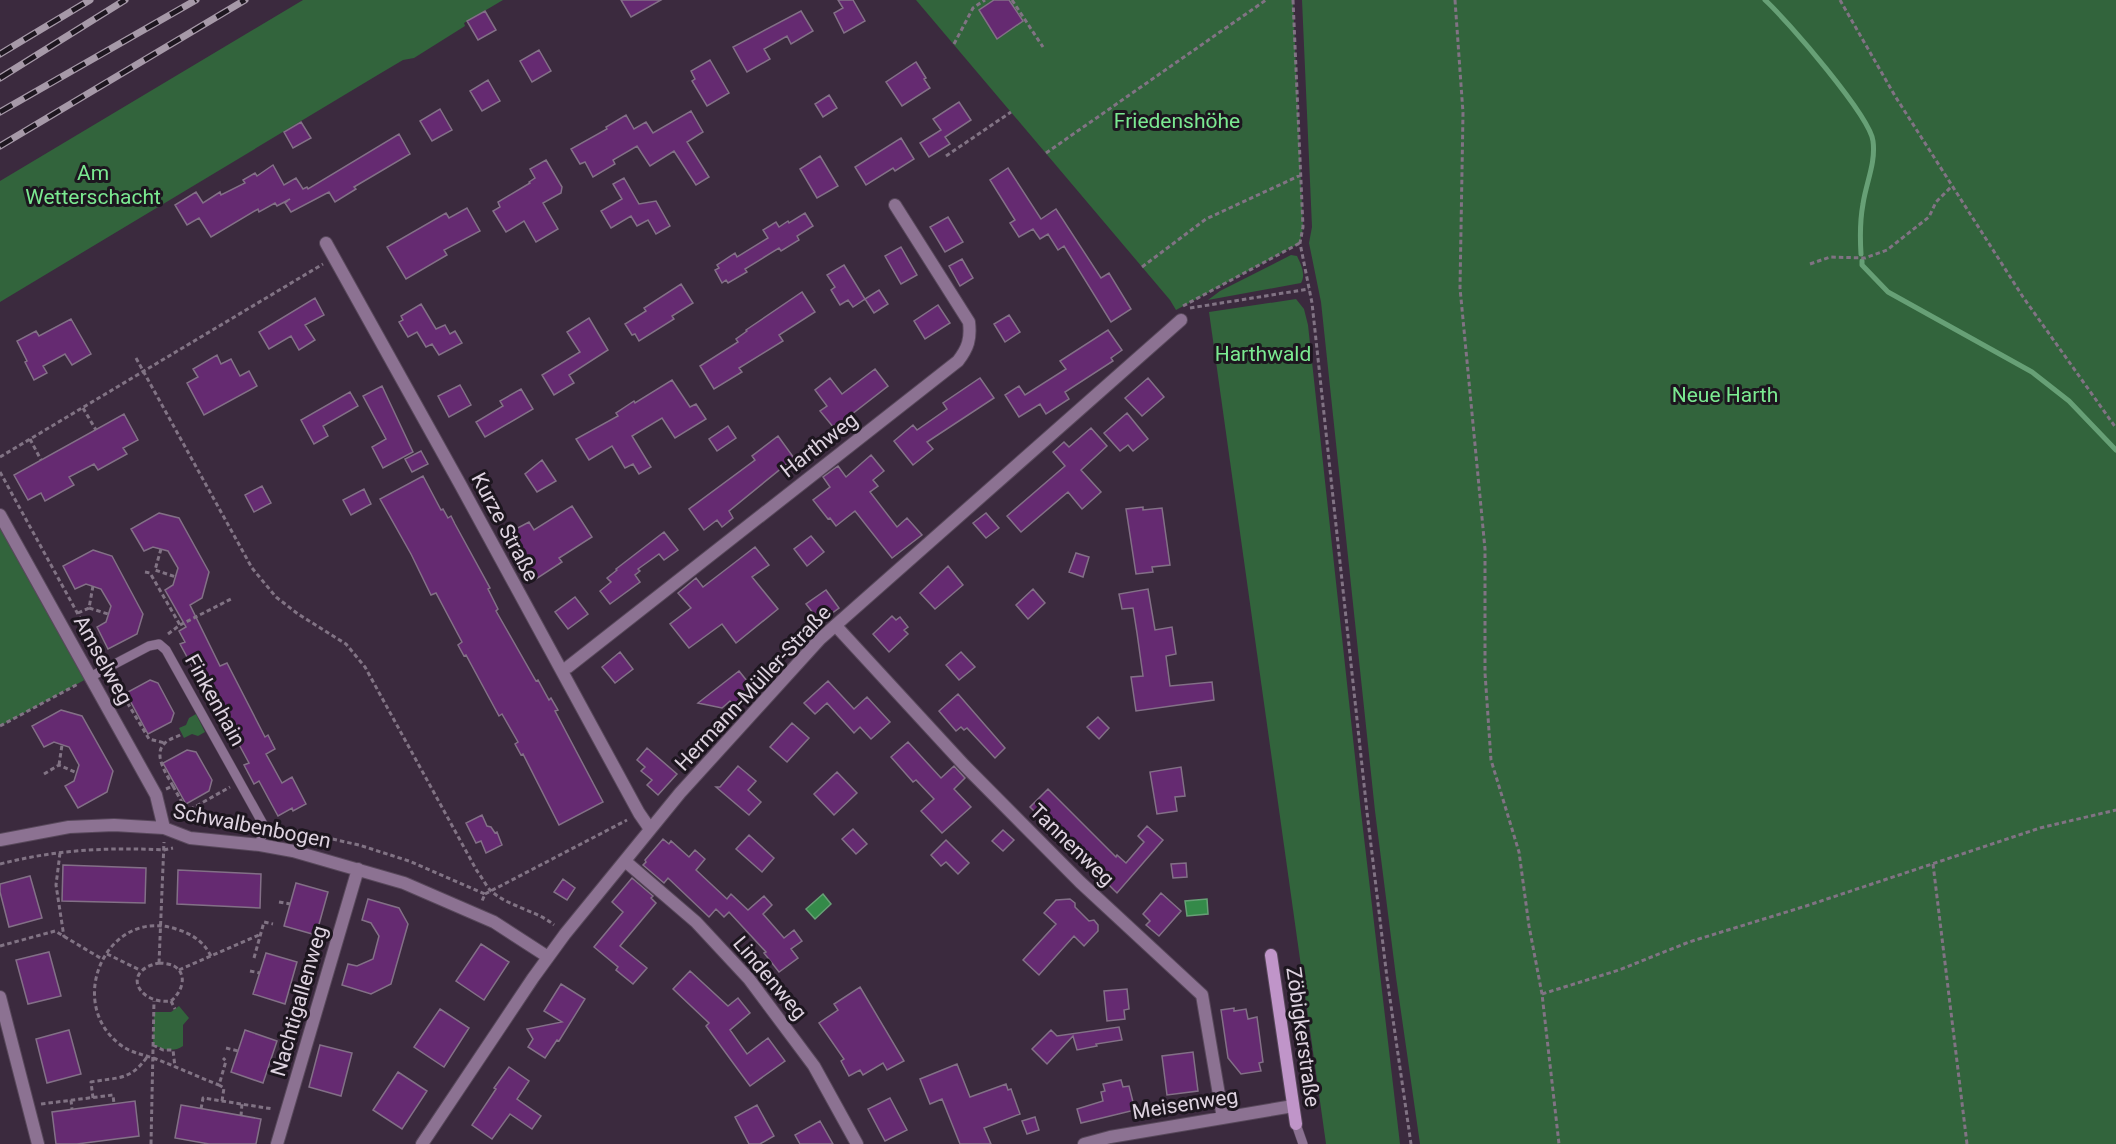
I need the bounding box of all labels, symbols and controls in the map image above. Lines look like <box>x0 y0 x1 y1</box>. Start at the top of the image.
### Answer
park label: Friedenshöhe <box>1114 109 1240 133</box>
park label: Am Wetterschacht <box>25 161 161 209</box>
park label: Harthwald <box>1215 342 1311 366</box>
park label: Neue Harth <box>1672 383 1778 407</box>
street label: Harthweg <box>776 407 862 483</box>
street label: Kurze Straße <box>466 469 544 585</box>
street label: Hermann-Müller-Straße <box>670 600 836 776</box>
street label: Amselweg <box>69 611 137 709</box>
street label: Finkenhain <box>180 650 250 750</box>
street label: Schwalbenbogen <box>171 799 333 853</box>
street label: Tannenweg <box>1025 799 1119 891</box>
street label: Nachtigallenweg <box>266 923 332 1079</box>
street label: Lindenweg <box>728 931 812 1025</box>
street label: Zöbigkerstraße <box>1281 965 1325 1109</box>
street label: Meisenweg <box>1130 1084 1240 1124</box>

